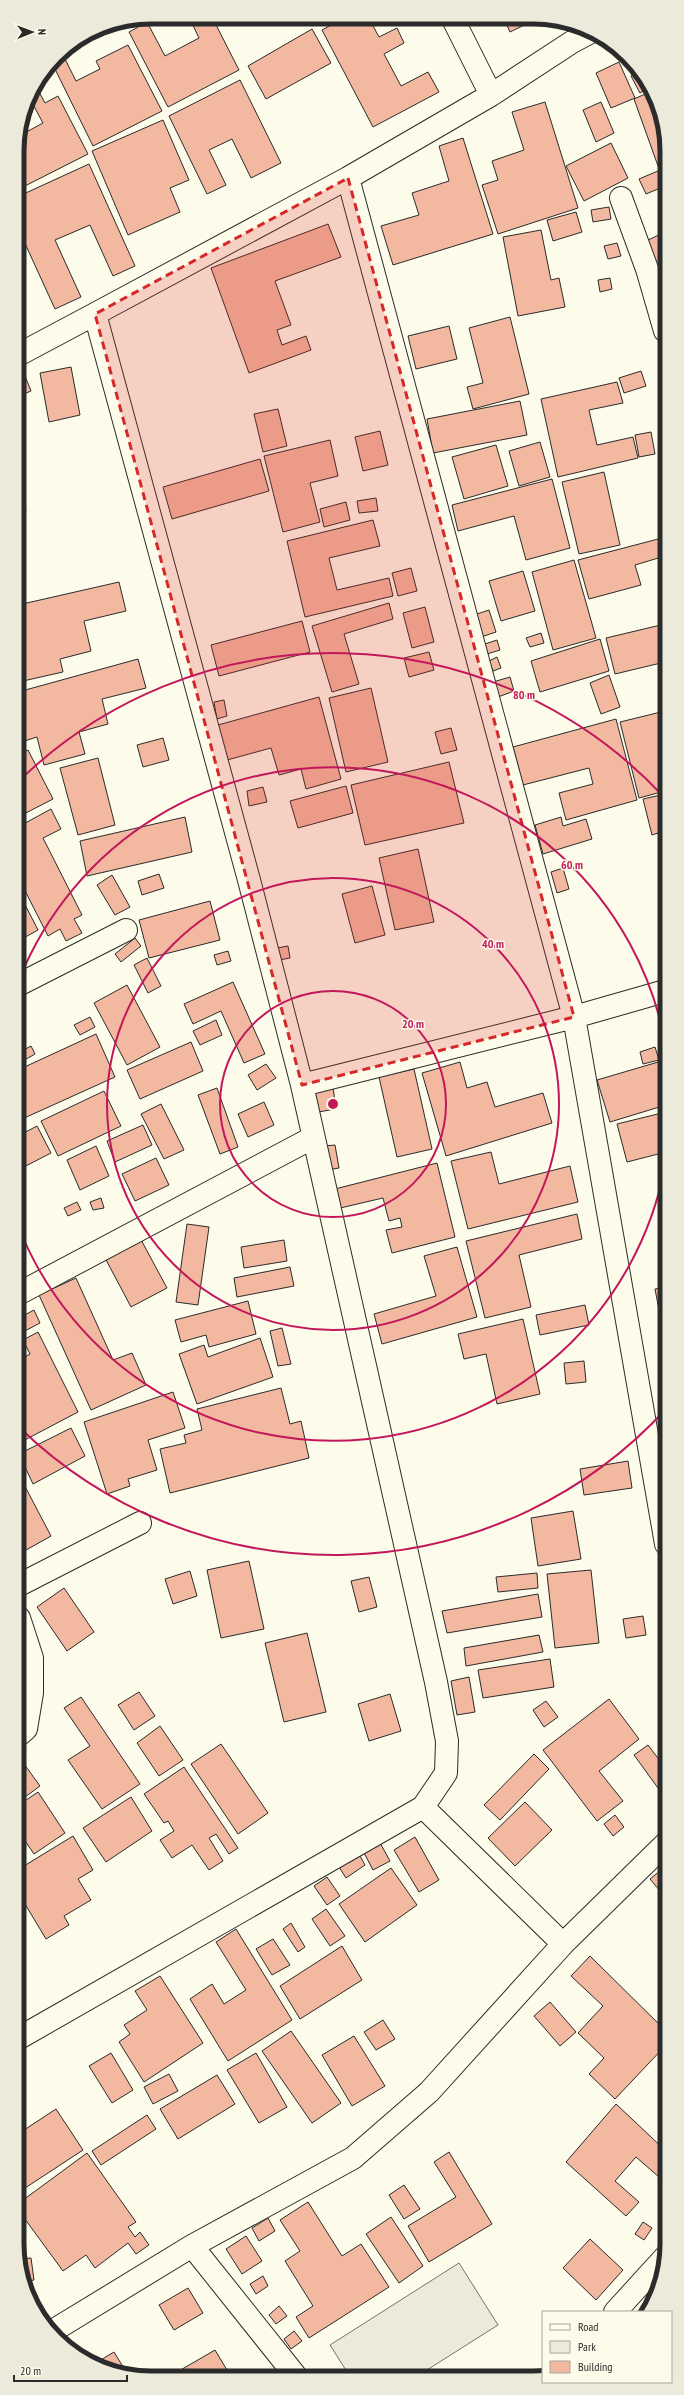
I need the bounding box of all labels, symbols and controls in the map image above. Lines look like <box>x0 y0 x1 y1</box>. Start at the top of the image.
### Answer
north arrow <box>12 12 52 52</box>
text: N <box>35 29 49 35</box>
text: 80 m <box>513 687 535 702</box>
text: 60 m <box>561 857 583 872</box>
text: 40 m <box>482 936 504 951</box>
text: 20 m <box>402 1016 424 1031</box>
centre of rings <box>326 1097 340 1111</box>
legend <box>542 2311 672 2383</box>
text: Road <box>578 2319 598 2334</box>
text: Park <box>578 2339 596 2354</box>
scale bar <box>14 2357 127 2383</box>
text: Building <box>578 2359 613 2374</box>
text: 20 m <box>20 2363 41 2378</box>

